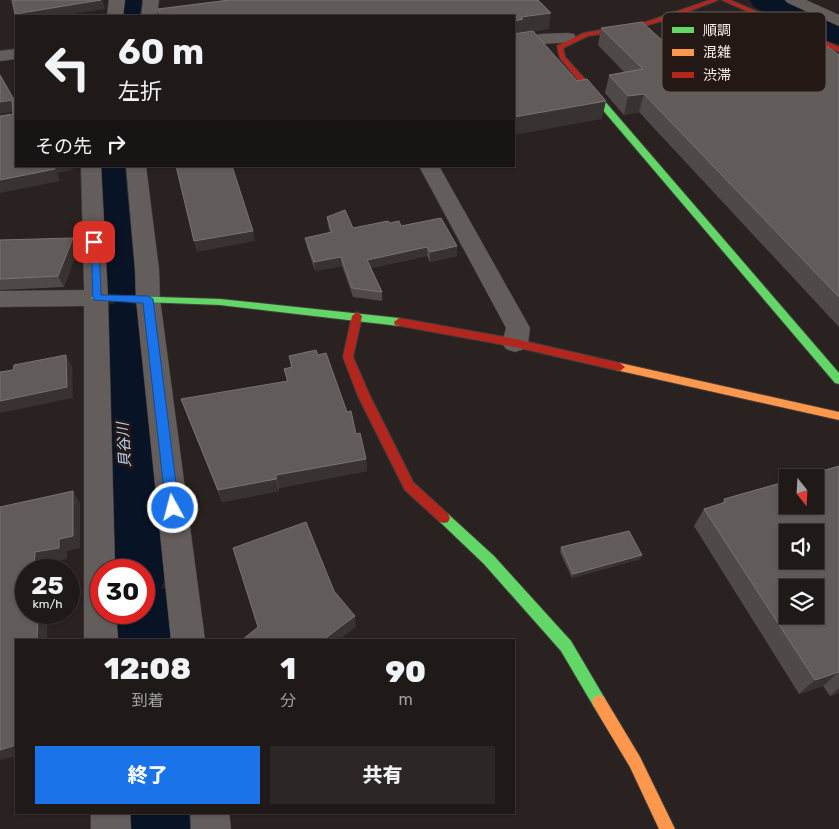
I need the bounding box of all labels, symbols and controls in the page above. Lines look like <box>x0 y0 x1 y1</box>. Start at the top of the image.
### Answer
legend <box>662 12 826 92</box>
text: 順調 <box>703 22 731 39</box>
text: 60 m <box>118 31 204 73</box>
icon: left <box>35 35 100 100</box>
text: 混雑 <box>703 44 731 61</box>
text: 渋滞 <box>703 67 731 84</box>
text: 左折 <box>118 78 162 105</box>
icon: right <box>102 130 130 158</box>
text: その先 <box>35 135 92 158</box>
pin <box>73 221 115 263</box>
icon: arrive <box>80 228 108 256</box>
water label: 貝谷川 <box>114 420 134 468</box>
north arrow <box>779 469 824 514</box>
map controls <box>779 469 824 624</box>
position arrow <box>146 481 198 533</box>
button: sound <box>779 524 824 569</box>
speed limit sign: 30 <box>90 559 155 624</box>
text: 25 <box>31 571 64 600</box>
button: layers <box>779 579 824 624</box>
text: km/h <box>33 597 62 611</box>
text: 12:08 <box>104 651 191 687</box>
text: 1 <box>280 651 296 687</box>
text: 90 <box>385 654 426 690</box>
text: m <box>398 690 413 709</box>
text: 到着 <box>132 691 164 710</box>
text: 分 <box>280 691 296 710</box>
button: 終了 <box>35 746 260 804</box>
button: 共有 <box>270 746 495 804</box>

